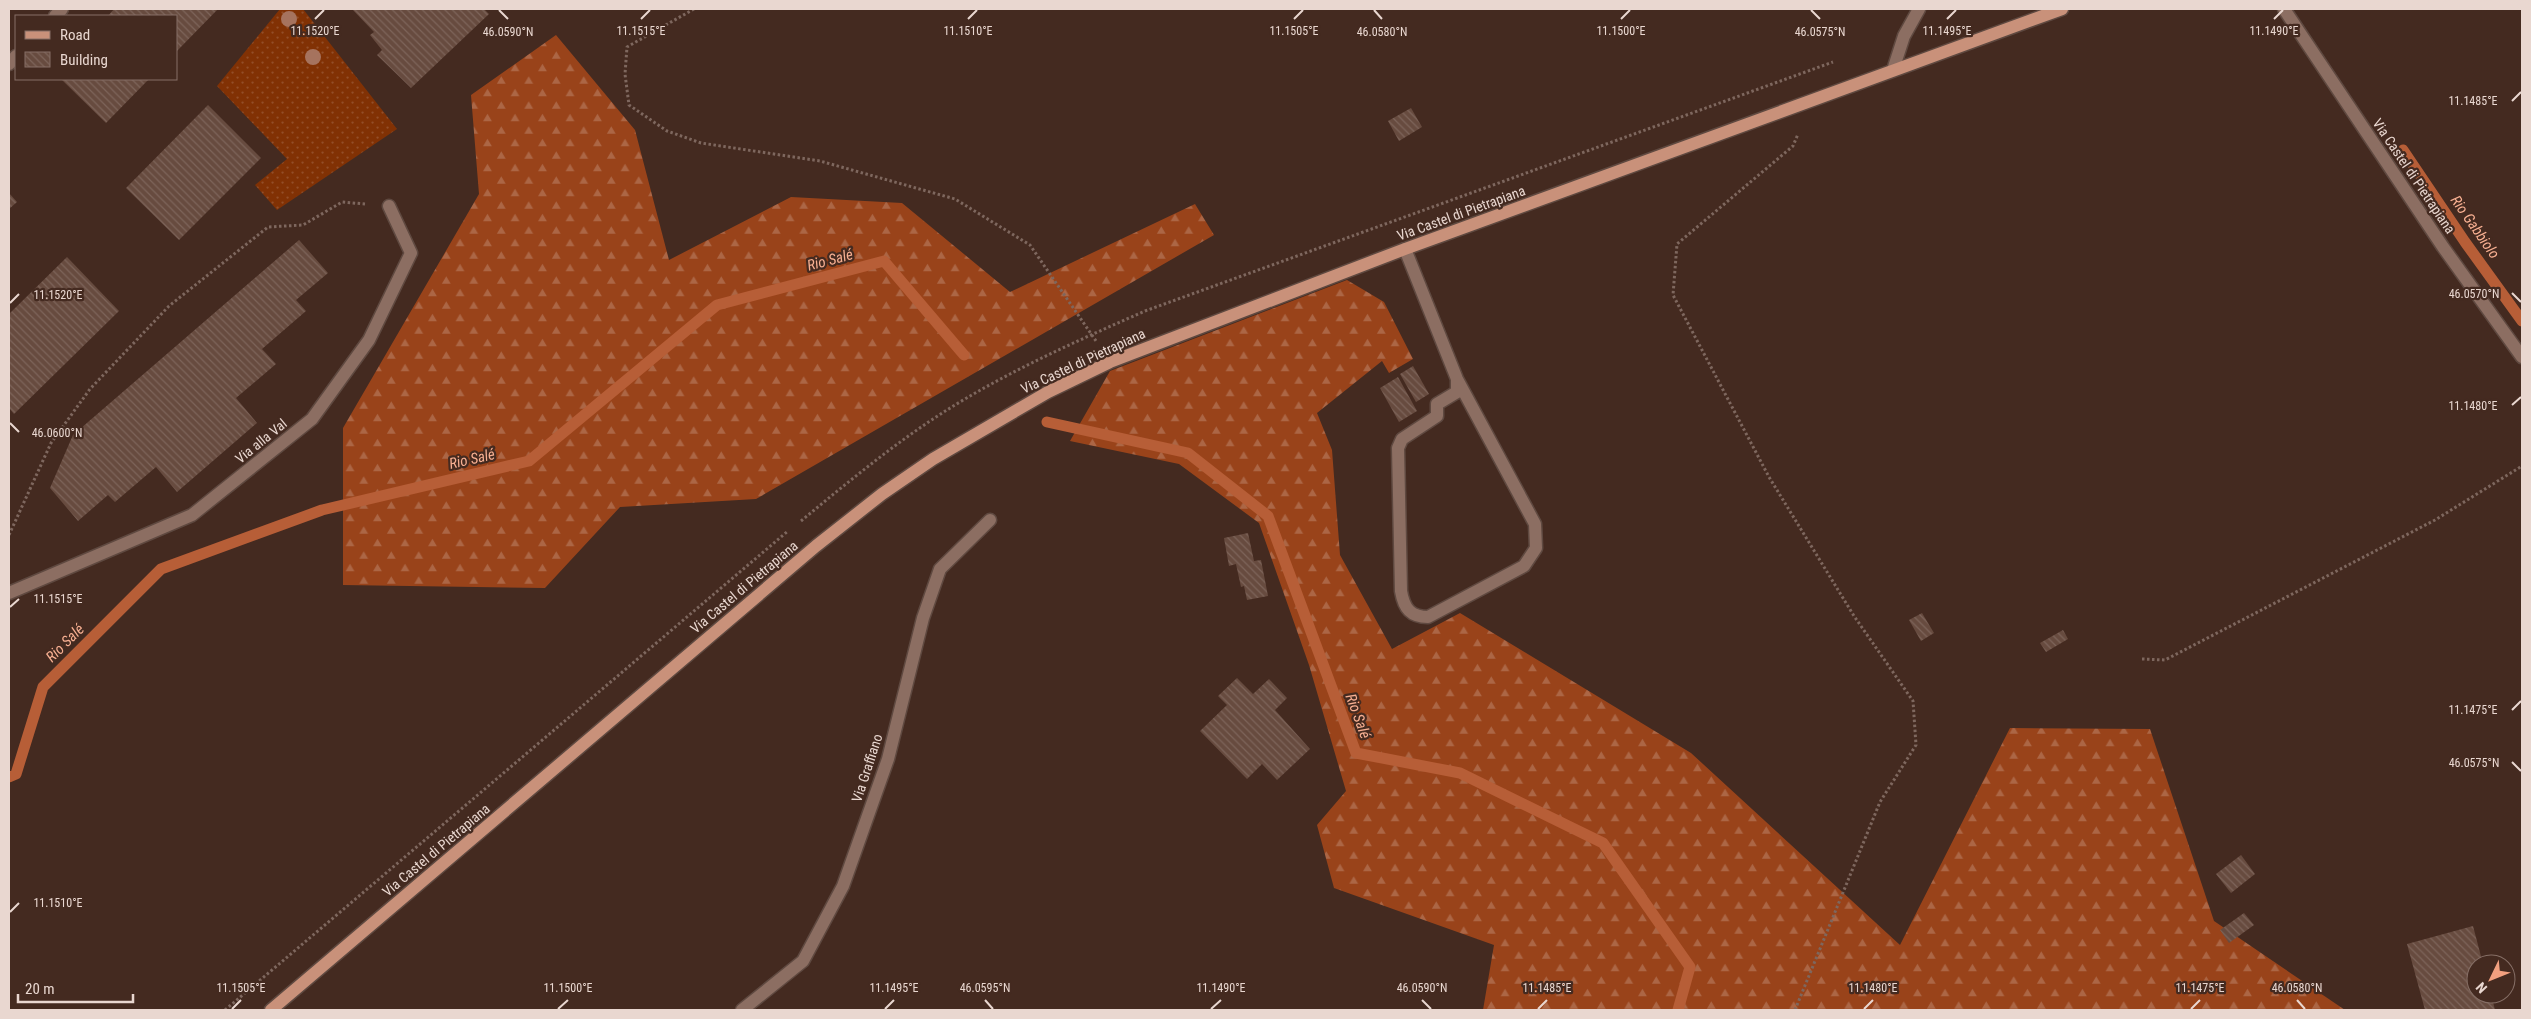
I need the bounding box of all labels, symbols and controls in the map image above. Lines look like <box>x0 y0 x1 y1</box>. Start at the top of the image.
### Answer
legend <box>15 15 178 80</box>
text: 11.1520°E <box>290 24 340 38</box>
text: 11.1515°E <box>616 24 666 38</box>
text: 11.1510°E <box>943 24 993 38</box>
text: 11.1505°E <box>1269 24 1319 38</box>
text: 11.1500°E <box>1596 24 1646 38</box>
text: 11.1495°E <box>1922 24 1972 38</box>
text: 11.1490°E <box>2249 24 2299 38</box>
text: 46.0590°N <box>483 25 533 39</box>
text: 46.0580°N <box>1357 25 1407 39</box>
text: 46.0575°N <box>1795 25 1845 39</box>
text: Road <box>60 26 90 44</box>
text: Building <box>60 51 108 69</box>
text: 11.1485°E <box>2448 94 2498 108</box>
street label: Via Castel di Pietrapiana <box>2370 115 2458 237</box>
street label: Via Castel di Pietrapiana <box>1395 182 1527 244</box>
water label: Rio Gabbiolo <box>2447 192 2503 262</box>
water label: Rio Salé <box>805 245 855 275</box>
text: 46.0570°N <box>2449 287 2499 301</box>
text: 11.1520°E <box>33 288 83 302</box>
street label: Via Castel di Pietrapiana <box>1018 325 1148 397</box>
text: 11.1480°E <box>2448 399 2498 413</box>
street label: Via alla Val <box>232 415 290 467</box>
text: 46.0600°N <box>32 426 82 440</box>
water label: Rio Salé <box>447 445 497 473</box>
street label: Via Castel di Pietrapiana <box>687 537 801 637</box>
text: 11.1515°E <box>33 592 83 606</box>
water label: Rio Salé <box>42 620 88 666</box>
water label: Rio Salé <box>1342 691 1374 741</box>
text: 11.1475°E <box>2448 703 2498 717</box>
street label: Via Graffiano <box>848 732 886 804</box>
text: 46.0575°N <box>2449 756 2499 770</box>
street label: Via Castel di Pietrapiana <box>379 800 493 900</box>
text: 11.1510°E <box>33 896 83 910</box>
north arrow <box>2466 954 2516 1004</box>
scale bar <box>18 972 132 1004</box>
text: N <box>2473 979 2490 996</box>
text: 20 m <box>25 980 55 998</box>
text: 11.1505°E <box>216 981 266 995</box>
text: 11.1500°E <box>543 981 593 995</box>
text: 11.1495°E <box>869 981 919 995</box>
text: 46.0595°N <box>960 981 1010 995</box>
text: 11.1490°E <box>1196 981 1246 995</box>
text: 46.0590°N <box>1397 981 1447 995</box>
text: 11.1485°E <box>1522 981 1572 995</box>
text: 11.1480°E <box>1848 981 1898 995</box>
text: 11.1475°E <box>2175 981 2225 995</box>
text: 46.0580°N <box>2272 981 2322 995</box>

